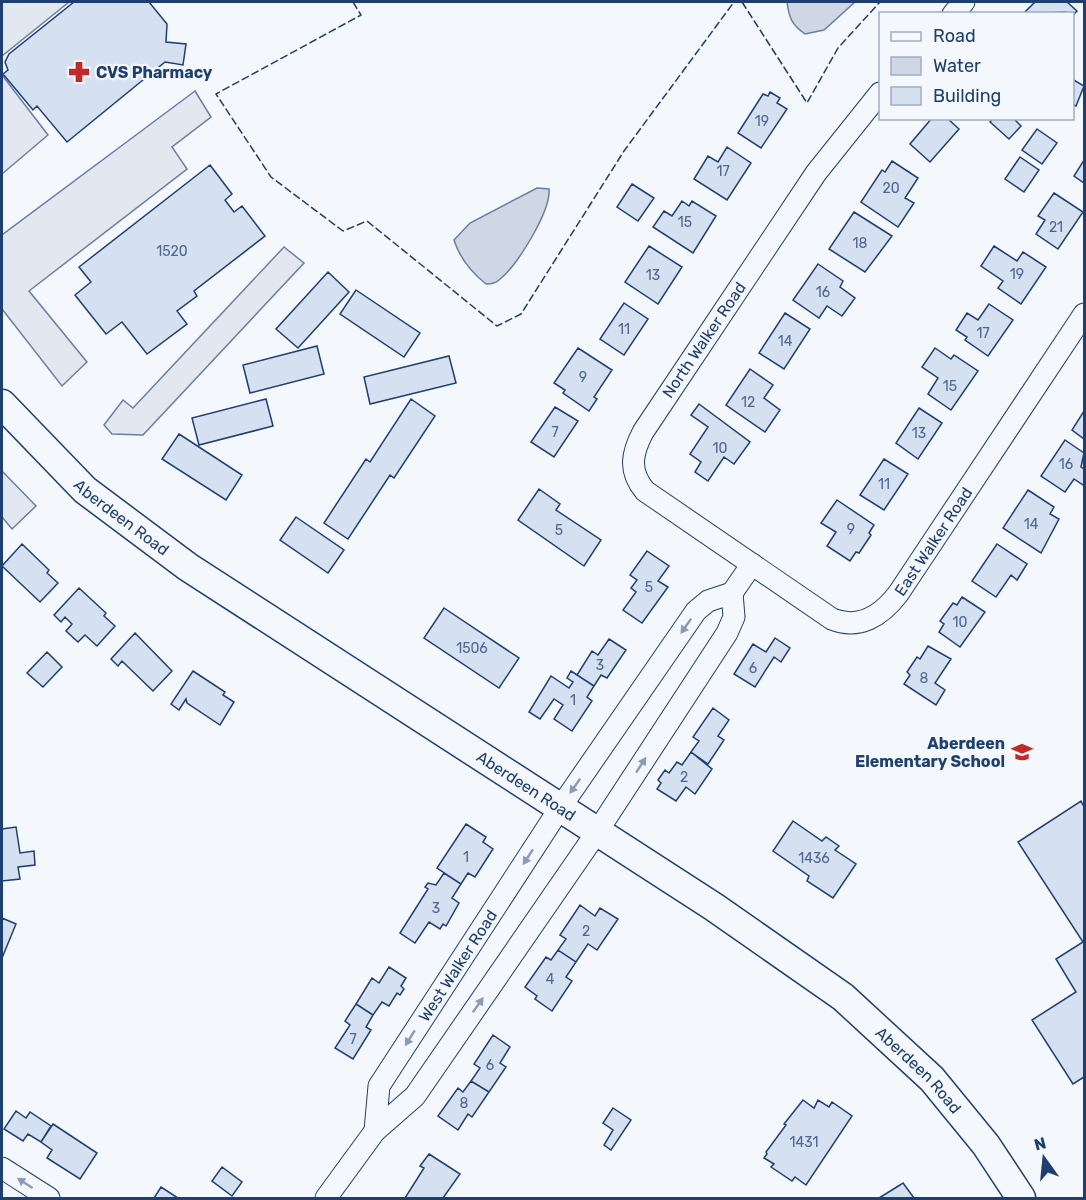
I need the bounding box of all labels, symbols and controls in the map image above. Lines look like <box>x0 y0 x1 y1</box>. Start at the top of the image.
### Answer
legend <box>879 12 1074 120</box>
text: Road <box>933 25 976 47</box>
text: Water <box>933 55 981 77</box>
pharmacy icon: CVS Pharmacy <box>67 60 91 84</box>
place label: CVS Pharmacy <box>96 63 213 82</box>
text: Building <box>933 85 1001 107</box>
house number: 19 <box>755 113 769 130</box>
house number: 17 <box>716 163 730 180</box>
house number: 20 <box>882 180 900 197</box>
house number: 15 <box>678 214 692 231</box>
house number: 21 <box>1049 219 1063 236</box>
house number: 18 <box>853 235 868 252</box>
house number: 1520 <box>156 243 188 260</box>
house number: 19 <box>1010 266 1024 283</box>
house number: 13 <box>646 267 660 284</box>
street label: North Walker Road <box>658 278 750 402</box>
house number: 16 <box>816 284 830 301</box>
house number: 11 <box>618 321 630 338</box>
house number: 17 <box>976 325 990 342</box>
house number: 14 <box>778 333 793 350</box>
house number: 9 <box>579 369 587 386</box>
house number: 15 <box>943 378 957 395</box>
house number: 12 <box>741 394 755 411</box>
house number: 7 <box>551 424 559 441</box>
house number: 13 <box>912 425 926 442</box>
house number: 10 <box>713 440 728 457</box>
house number: 16 <box>1059 456 1073 473</box>
street label: Aberdeen Road <box>70 475 173 559</box>
house number: 11 <box>878 476 890 493</box>
street label: East Walker Road <box>890 483 976 599</box>
house number: 14 <box>1024 516 1039 533</box>
house number: 9 <box>847 521 855 538</box>
house number: 5 <box>555 522 563 539</box>
house number: 5 <box>645 579 653 596</box>
house number: 10 <box>953 614 968 631</box>
one-way arrow <box>680 617 692 633</box>
house number: 1506 <box>456 640 488 657</box>
house number: 3 <box>596 657 604 674</box>
house number: 6 <box>749 660 757 677</box>
house number: 8 <box>920 670 929 687</box>
house number: 1 <box>570 692 576 709</box>
place label: Aberdeen Elementary School <box>855 734 1005 771</box>
school or university icon: Aberdeen Elementary School <box>1010 740 1034 764</box>
street label: Aberdeen Road <box>473 747 579 825</box>
one-way arrow <box>635 758 647 774</box>
house number: 2 <box>680 769 688 786</box>
one-way arrow <box>569 778 581 794</box>
house number: 1 <box>463 849 469 866</box>
one-way arrow <box>522 849 534 865</box>
house number: 1436 <box>798 850 830 867</box>
house number: 3 <box>432 900 440 917</box>
street label: West Walker Road <box>414 906 501 1025</box>
house number: 2 <box>582 923 590 940</box>
house number: 4 <box>546 971 555 988</box>
one-way arrow <box>472 997 483 1013</box>
street label: Aberdeen Road <box>872 1023 966 1117</box>
one-way arrow <box>404 1030 415 1046</box>
house number: 7 <box>349 1031 357 1048</box>
house number: 6 <box>486 1057 494 1074</box>
house number: 8 <box>460 1095 469 1112</box>
north arrow <box>1014 1128 1074 1188</box>
text: N <box>1032 1133 1048 1155</box>
house number: 1431 <box>790 1134 818 1151</box>
one-way arrow <box>17 1178 33 1189</box>

